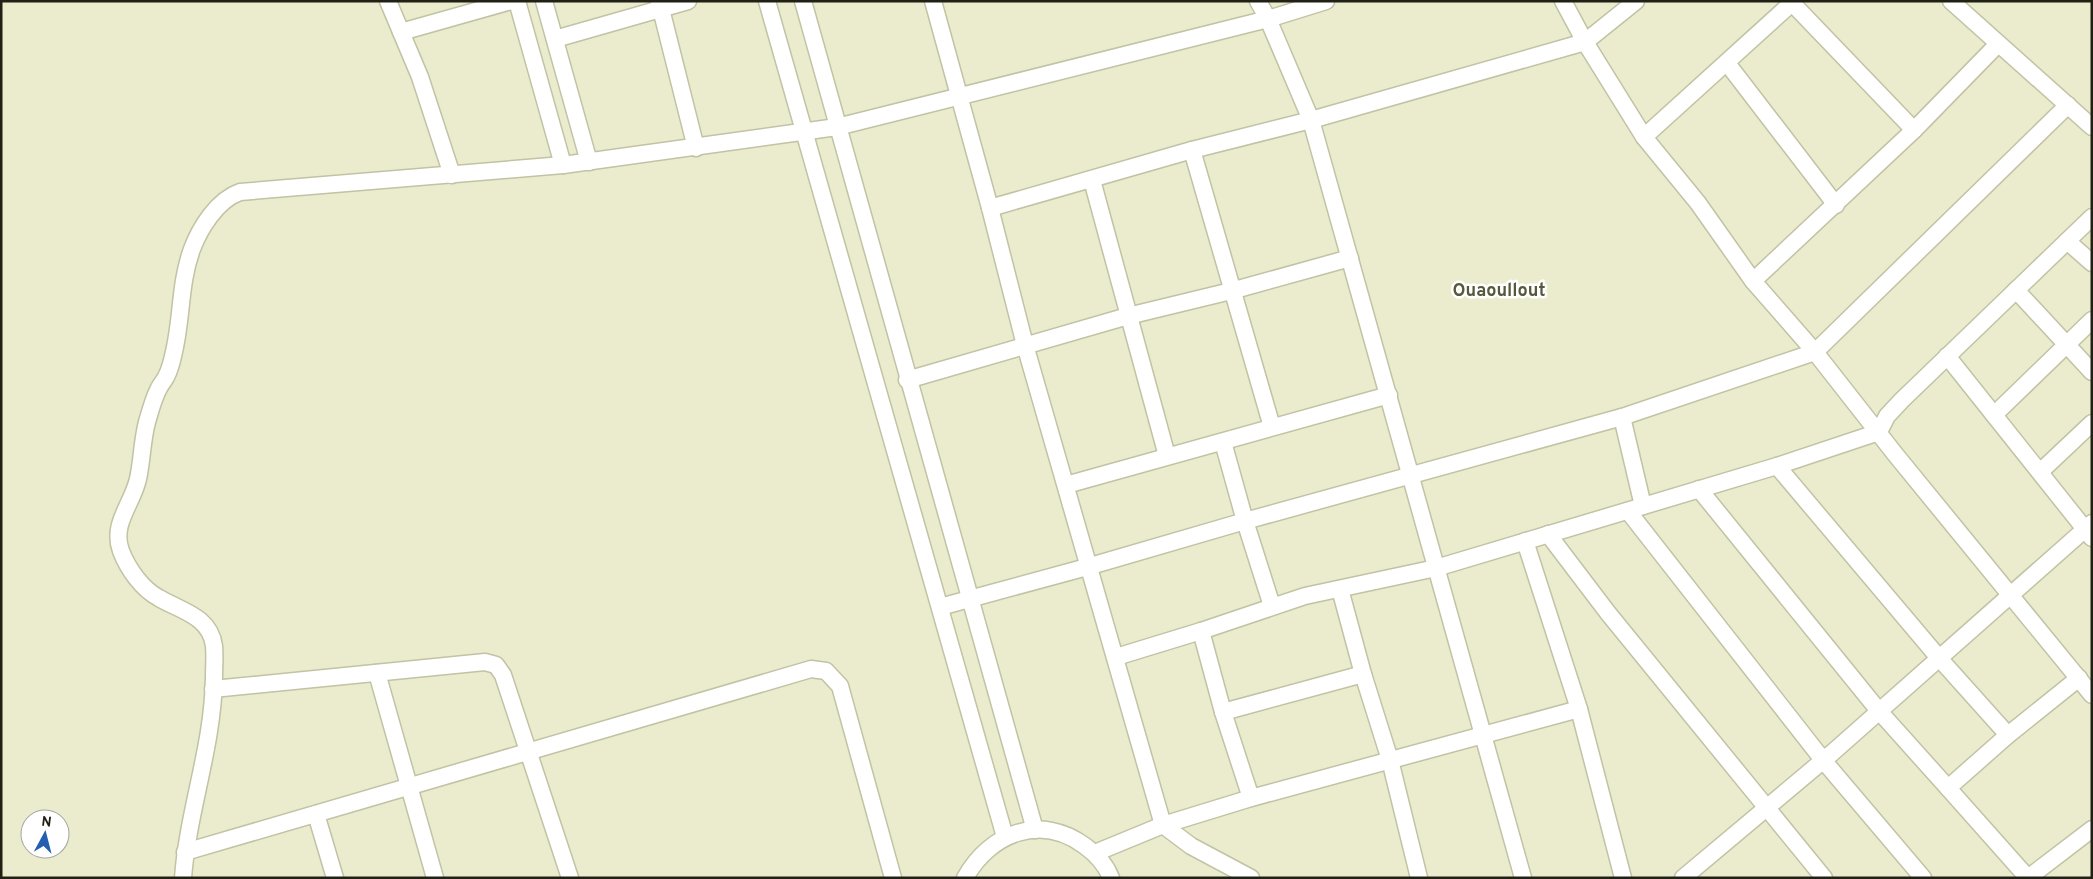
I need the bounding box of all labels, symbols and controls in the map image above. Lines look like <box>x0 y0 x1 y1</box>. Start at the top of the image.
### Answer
district label: Ouaoullout <box>1452 280 1546 303</box>
north arrow <box>20 809 70 859</box>
text: N <box>40 814 52 832</box>

